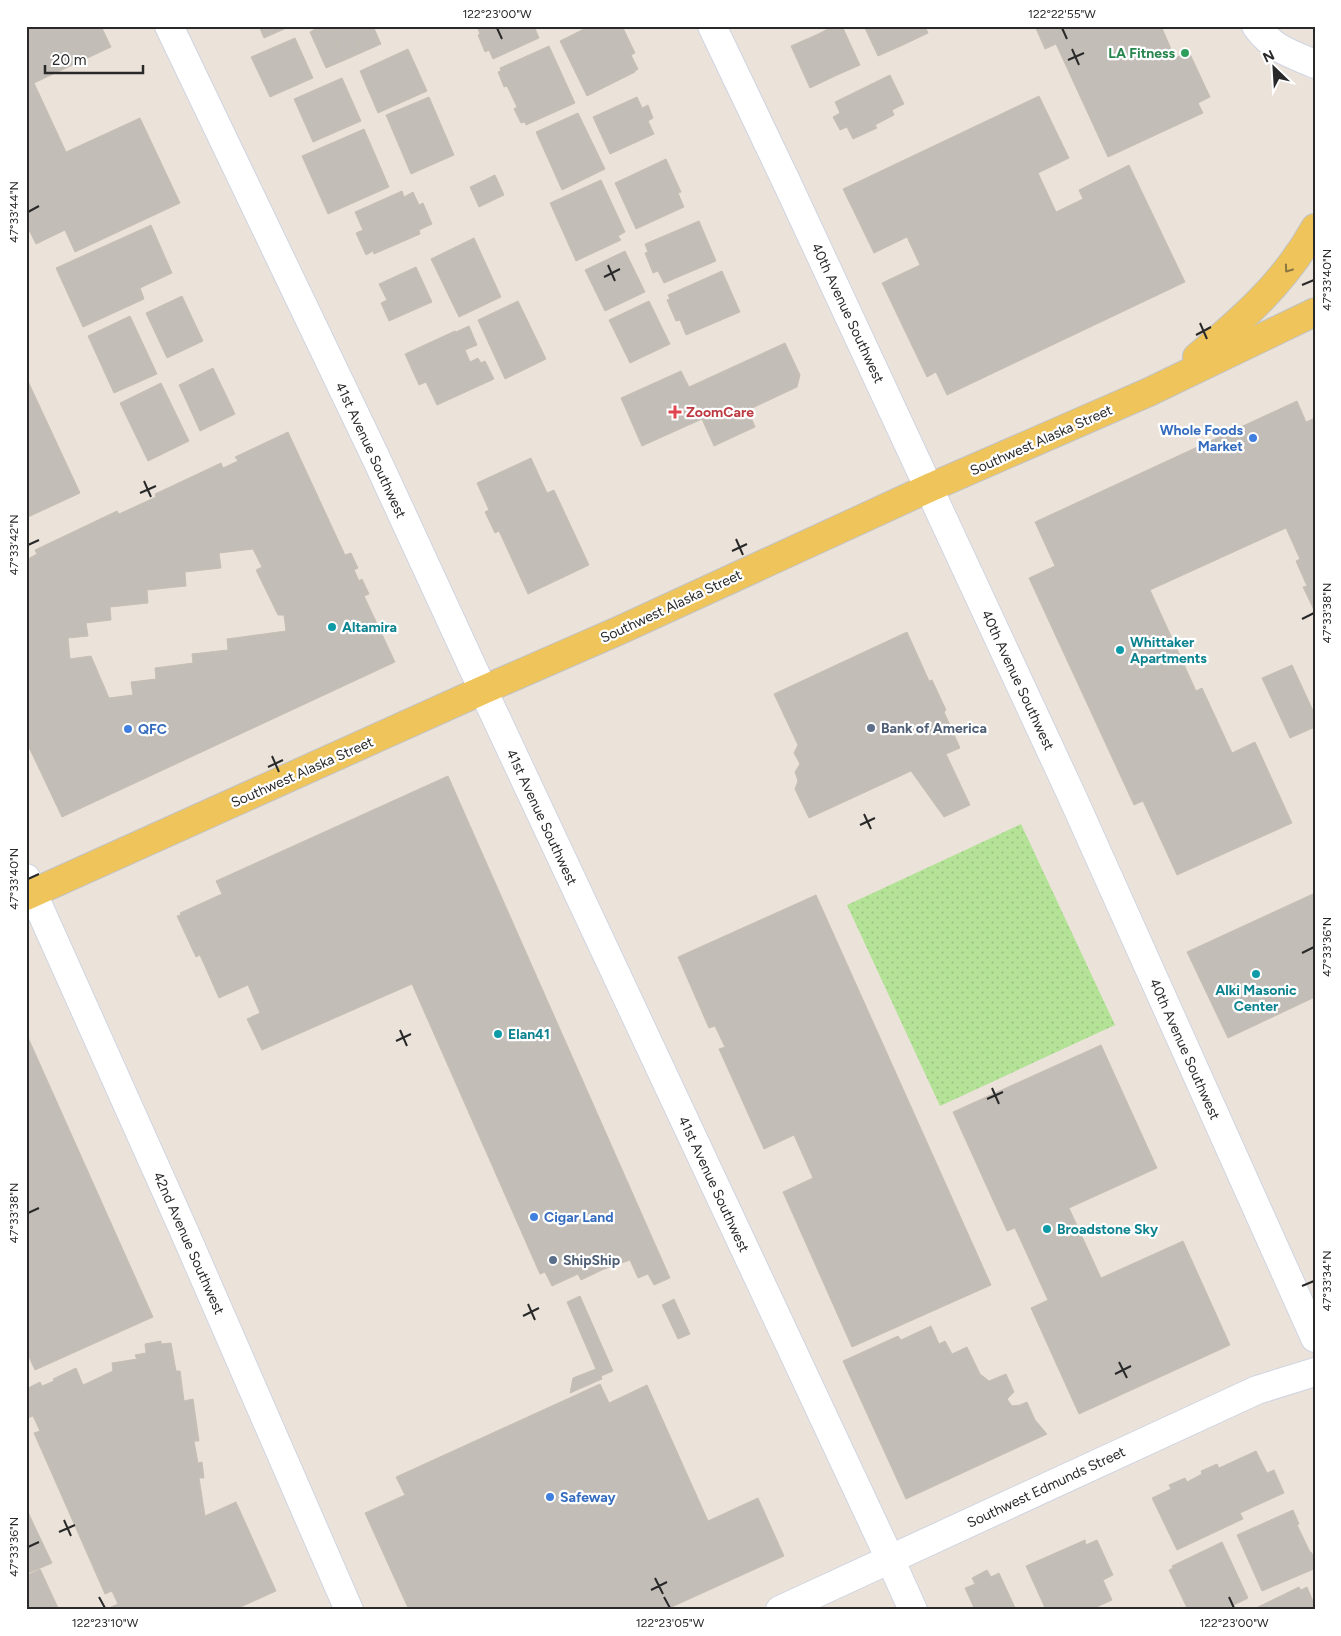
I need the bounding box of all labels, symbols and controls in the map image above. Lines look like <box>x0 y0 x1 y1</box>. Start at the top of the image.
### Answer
text: 122°23'00"W <box>462 7 532 21</box>
text: 122°22'55"W <box>1028 7 1096 21</box>
scale bar <box>45 42 142 74</box>
north arrow <box>1248 42 1298 92</box>
place label: LA Fitness <box>1108 45 1175 62</box>
marker: LA Fitness <box>1179 47 1191 59</box>
text: N <box>1260 47 1277 67</box>
text: 20 m <box>52 51 86 69</box>
text: 47°33'44"N <box>7 181 21 243</box>
street label: 40th Avenue Southwest <box>808 240 888 386</box>
text: 47°33'40"N <box>1320 249 1334 311</box>
one-way arrow <box>1285 263 1293 272</box>
street label: 41st Avenue Southwest <box>331 379 410 521</box>
street label: Southwest Alaska Street <box>967 401 1115 480</box>
place label: ZoomCare <box>686 404 754 421</box>
marker: ZoomCare <box>668 405 682 419</box>
place label: Whole Foods Market <box>1160 422 1243 455</box>
marker: Whole Foods Market <box>1247 432 1259 444</box>
text: 47°33'42"N <box>7 514 21 576</box>
street label: Southwest Alaska Street <box>598 566 745 647</box>
text: 47°33'38"N <box>1320 583 1334 643</box>
street label: 40th Avenue Southwest <box>978 607 1058 753</box>
place label: Altamira <box>342 619 397 636</box>
marker: Altamira <box>326 621 338 633</box>
place label: Whittaker Apartments <box>1130 634 1207 667</box>
marker: Whittaker Apartments <box>1114 644 1126 656</box>
place label: Bank of America <box>881 720 987 737</box>
place label: QFC <box>138 721 167 738</box>
marker: Bank of America <box>865 722 877 734</box>
marker: QFC <box>122 723 134 735</box>
street label: Southwest Alaska Street <box>228 733 376 812</box>
street label: 41st Avenue Southwest <box>502 746 581 888</box>
text: 47°33'40"N <box>7 848 21 910</box>
text: 47°33'36"N <box>1320 917 1334 977</box>
marker: Alki Masonic Center <box>1250 968 1262 980</box>
street label: 40th Avenue Southwest <box>1146 976 1223 1122</box>
place label: Alki Masonic Center <box>1215 982 1297 1015</box>
place label: Elan41 <box>508 1026 550 1043</box>
marker: Elan41 <box>492 1028 504 1040</box>
street label: 41st Avenue Southwest <box>674 1113 753 1255</box>
street label: 42nd Avenue Southwest <box>149 1169 228 1317</box>
text: 47°33'38"N <box>7 1183 21 1243</box>
place label: Cigar Land <box>544 1209 614 1226</box>
marker: Cigar Land <box>528 1211 540 1223</box>
place label: Broadstone Sky <box>1057 1221 1159 1238</box>
marker: Broadstone Sky <box>1041 1223 1053 1235</box>
text: 47°33'34"N <box>1320 1251 1334 1311</box>
place label: ShipShip <box>563 1252 620 1269</box>
marker: ShipShip <box>547 1254 559 1266</box>
street label: Southwest Edmunds Street <box>964 1443 1128 1532</box>
place label: Safeway <box>560 1489 616 1506</box>
marker: Safeway <box>544 1491 556 1503</box>
text: 47°33'36"N <box>7 1517 21 1577</box>
text: 122°23'10"W <box>72 1616 139 1630</box>
text: 122°23'05"W <box>636 1616 705 1630</box>
text: 122°23'00"W <box>1199 1616 1269 1630</box>

